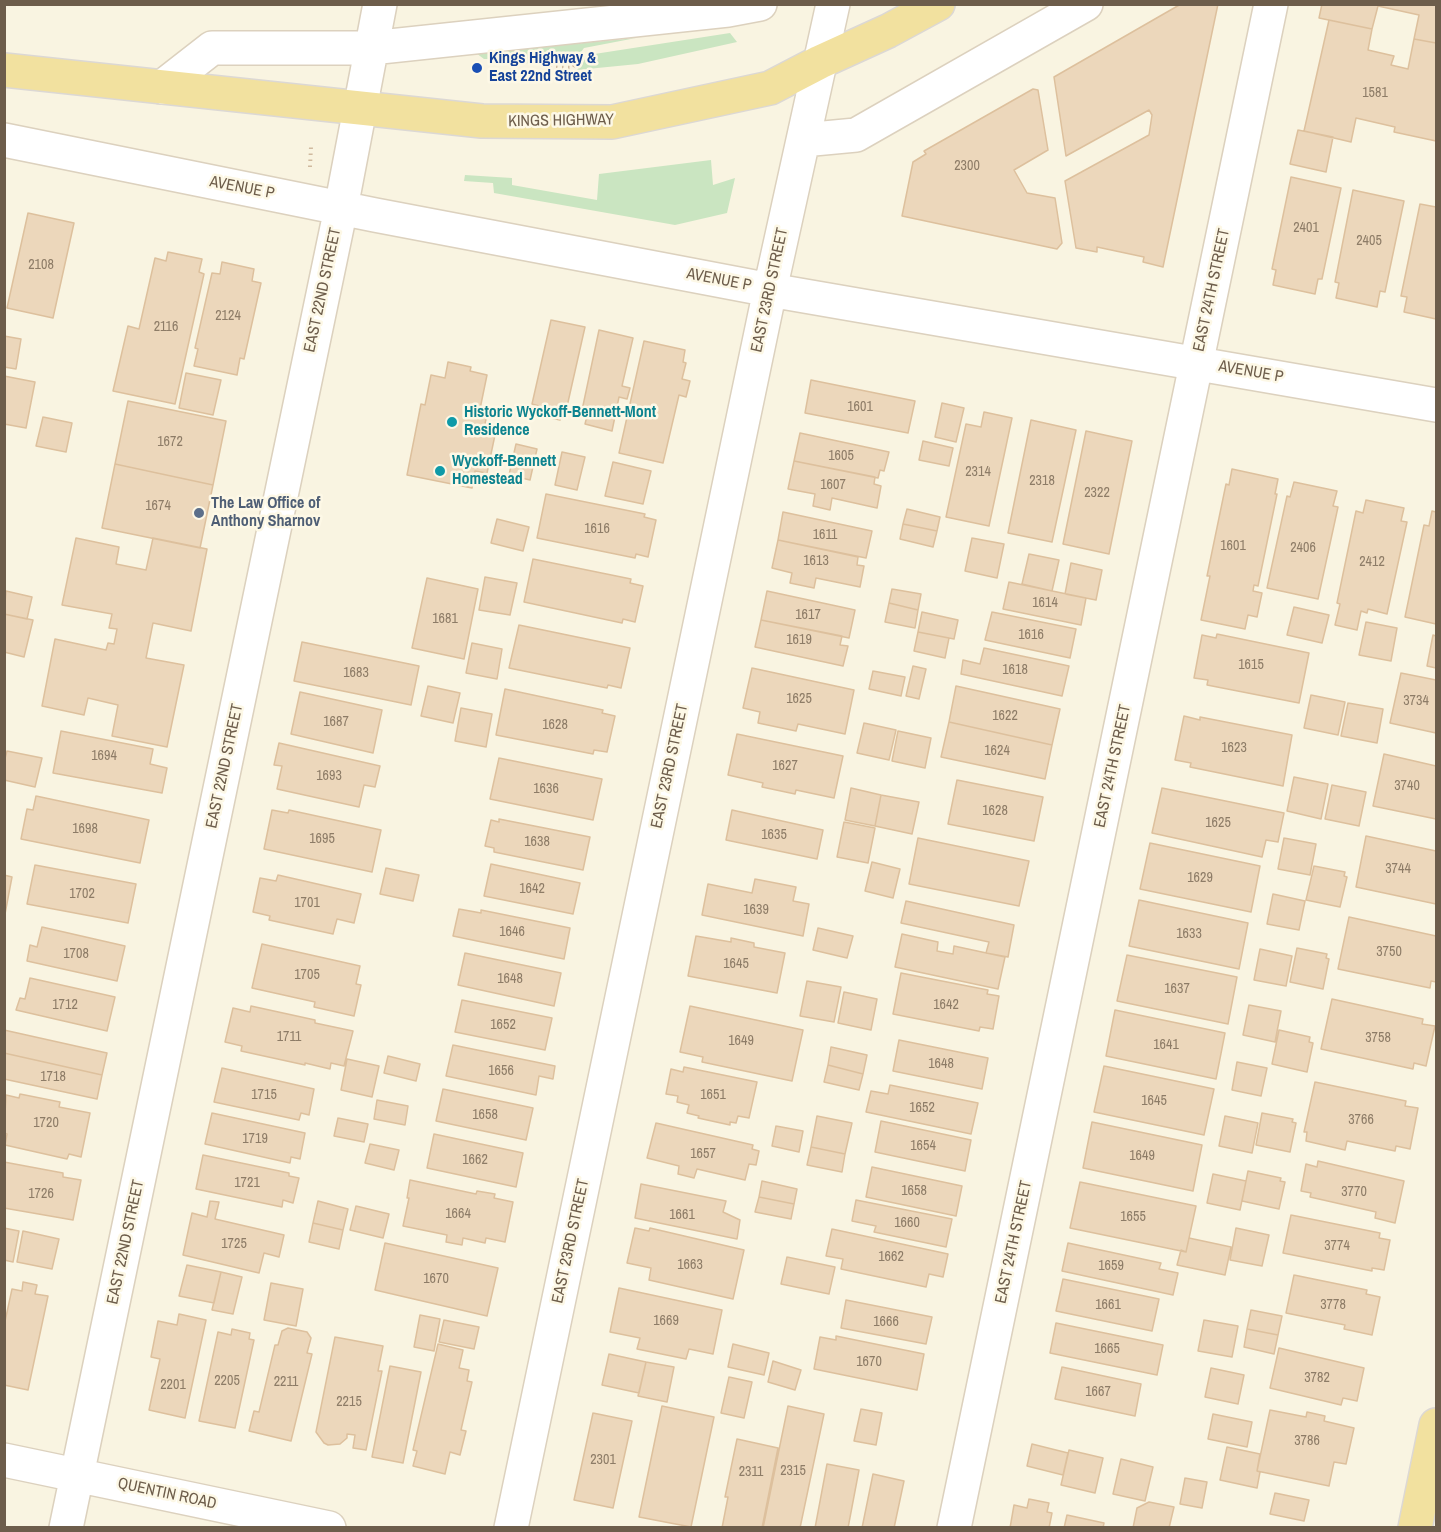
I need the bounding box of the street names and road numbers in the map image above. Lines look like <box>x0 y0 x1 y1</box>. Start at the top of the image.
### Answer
street label: KINGS HIGHWAY <box>508 110 614 132</box>
street label: AVENUE P <box>208 172 276 204</box>
street label: EAST 22ND STREET <box>300 226 346 354</box>
street label: EAST 23RD STREET <box>747 226 793 354</box>
street label: EAST 24TH STREET <box>1190 227 1234 353</box>
street label: AVENUE P <box>685 264 753 296</box>
street label: AVENUE P <box>1217 357 1285 387</box>
street label: EAST 22ND STREET <box>202 702 248 830</box>
street label: EAST 23RD STREET <box>647 702 693 830</box>
street label: EAST 24TH STREET <box>1091 703 1135 829</box>
street label: EAST 23RD STREET <box>548 1177 594 1305</box>
street label: EAST 22ND STREET <box>103 1178 149 1306</box>
street label: EAST 24TH STREET <box>992 1179 1036 1305</box>
street label: QUENTIN ROAD <box>116 1474 218 1514</box>

